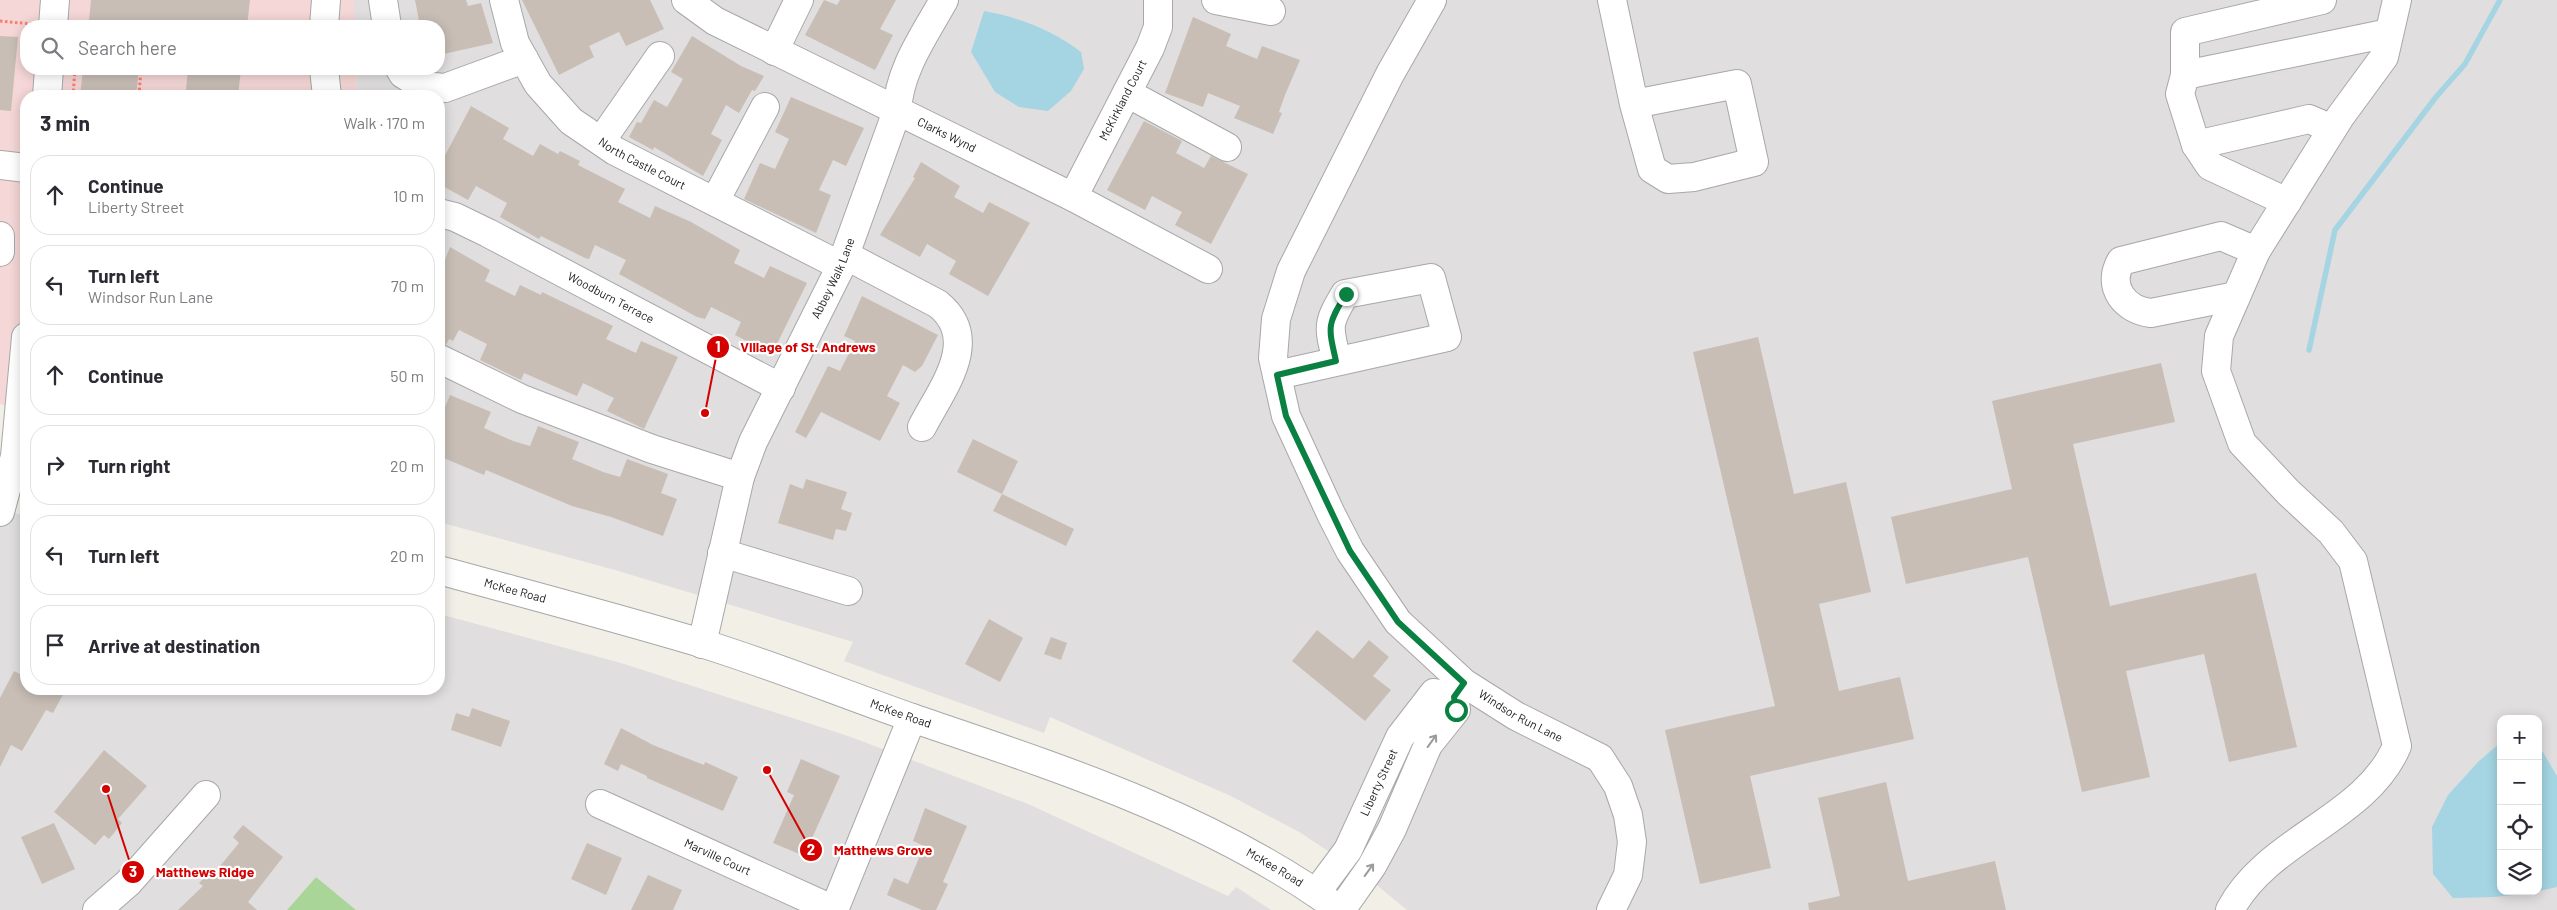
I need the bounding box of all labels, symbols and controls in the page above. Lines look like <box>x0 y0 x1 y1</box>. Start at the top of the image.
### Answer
search box <box>20 20 445 75</box>
icon: search <box>38 34 66 62</box>
text: Search here <box>78 36 177 59</box>
street label: McKirkland Court <box>1095 57 1149 142</box>
text: 3 min <box>40 110 90 135</box>
text: Walk · 170 m <box>343 113 425 132</box>
street label: Clarks Wynd <box>915 114 979 154</box>
street label: North Castle Court <box>596 134 688 192</box>
text: Continue <box>88 174 164 197</box>
icon: ahead <box>41 181 69 209</box>
text: 10 m <box>393 186 424 205</box>
text: Liberty Street <box>88 197 184 216</box>
street label: Abbey Walk Lane <box>808 236 857 321</box>
text: Turn left <box>88 264 159 287</box>
street label: Woodburn Terrace <box>566 268 657 326</box>
icon: left <box>41 271 69 299</box>
text: 70 m <box>391 276 424 295</box>
route end <box>1335 283 1358 306</box>
text: Windsor Run Lane <box>88 287 213 306</box>
callout: Village of St. Andrews <box>705 333 886 362</box>
text: 1 <box>715 337 721 355</box>
text: Village of St. Andrews <box>740 338 876 355</box>
icon: ahead <box>41 361 69 389</box>
text: Continue <box>88 364 164 387</box>
text: 50 m <box>390 366 424 385</box>
icon: right <box>41 451 69 479</box>
text: Turn right <box>88 454 170 477</box>
text: 20 m <box>390 456 424 475</box>
icon: left <box>41 541 69 569</box>
text: Turn left <box>88 544 159 567</box>
text: 20 m <box>390 546 424 565</box>
street label: McKee Road <box>483 575 548 605</box>
icon: arrive <box>41 631 69 659</box>
text: Arrive at destination <box>88 634 260 657</box>
street label: Windsor Run Lane <box>1476 686 1565 744</box>
street label: McKee Road <box>869 696 933 730</box>
route start <box>1445 699 1468 722</box>
map controls <box>2497 715 2542 895</box>
button: + <box>2497 715 2542 760</box>
one-way arrow <box>1427 735 1437 749</box>
street label: Liberty Street <box>1357 746 1400 818</box>
button: − <box>2497 760 2542 805</box>
button: locate <box>2497 805 2542 850</box>
street label: Marville Court <box>682 835 753 877</box>
callout: Matthews Grove <box>798 836 942 865</box>
text: 2 <box>807 840 815 858</box>
text: Matthews Grove <box>834 841 933 858</box>
street label: McKee Road <box>1244 844 1306 889</box>
button: layers <box>2497 850 2542 895</box>
callout: Matthews Ridge <box>121 858 264 887</box>
text: 3 <box>129 862 137 880</box>
text: Matthews Ridge <box>156 863 255 880</box>
one-way arrow <box>1364 863 1374 877</box>

